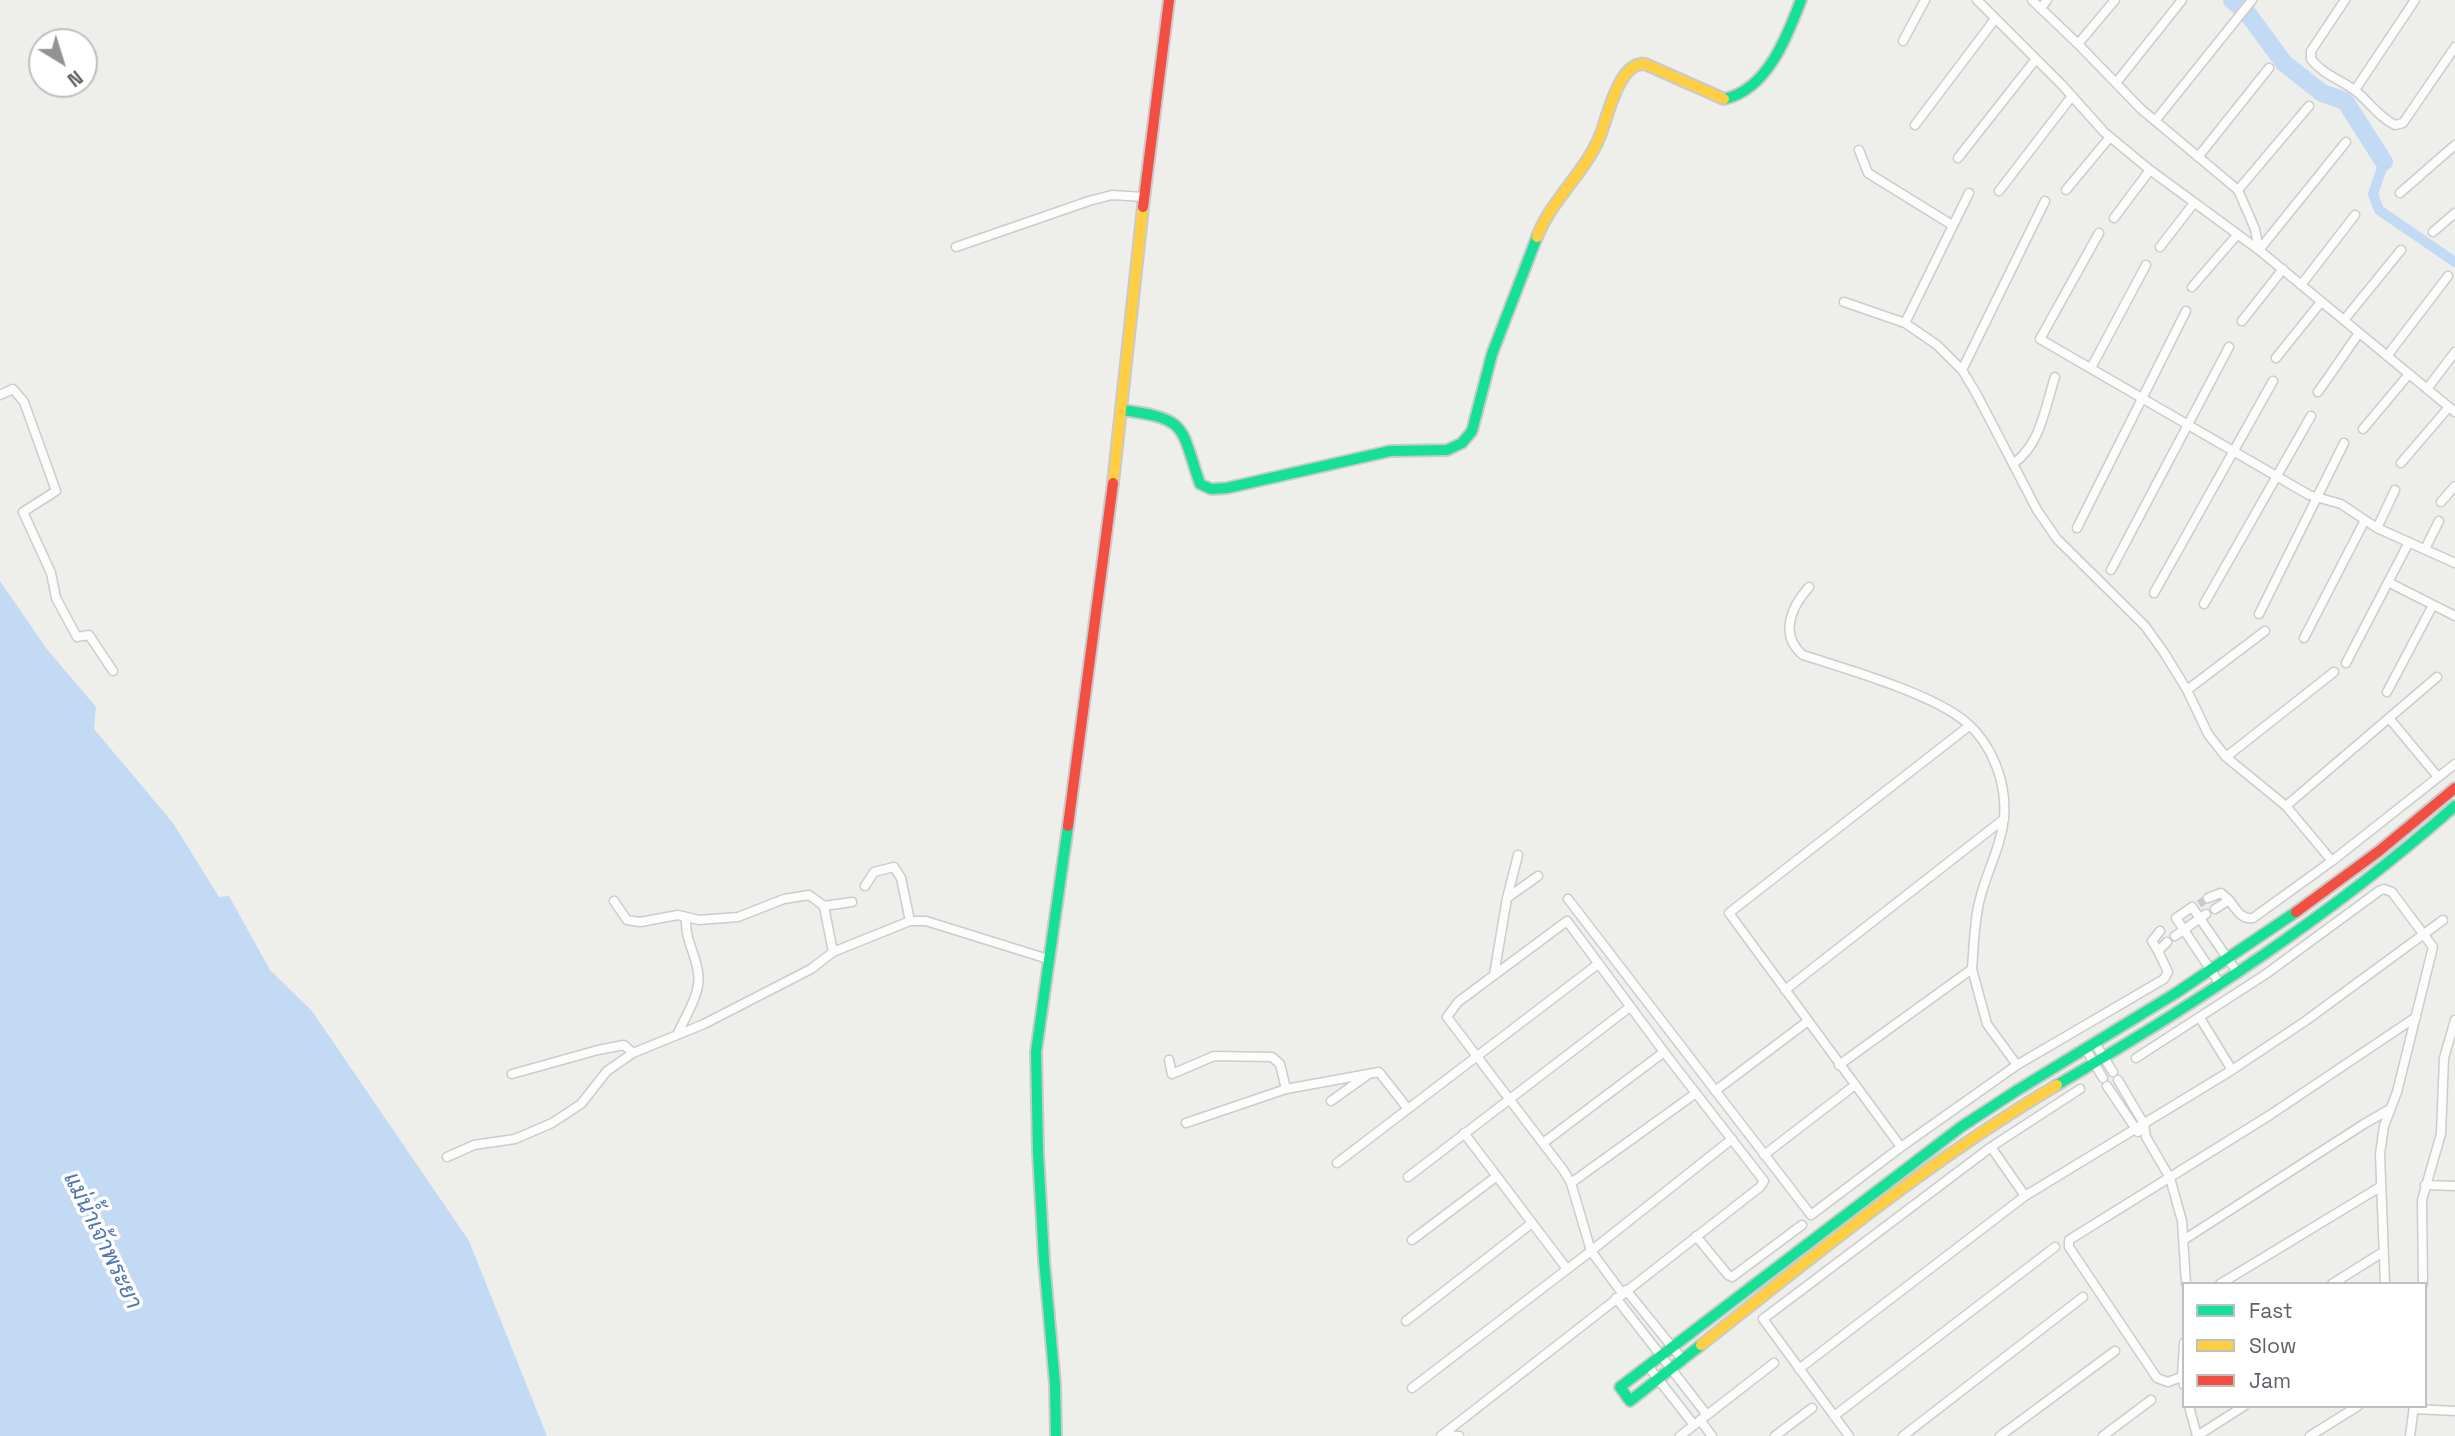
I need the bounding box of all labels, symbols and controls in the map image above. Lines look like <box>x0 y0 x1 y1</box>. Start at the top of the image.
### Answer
north arrow <box>28 28 98 98</box>
text: N <box>62 65 88 92</box>
water label: แม่น้ำเจ้าพระยา <box>57 1168 147 1314</box>
legend <box>2182 1282 2427 1408</box>
text: Fast <box>2249 1297 2293 1324</box>
text: Slow <box>2249 1332 2297 1359</box>
text: Jam <box>2249 1367 2291 1394</box>

